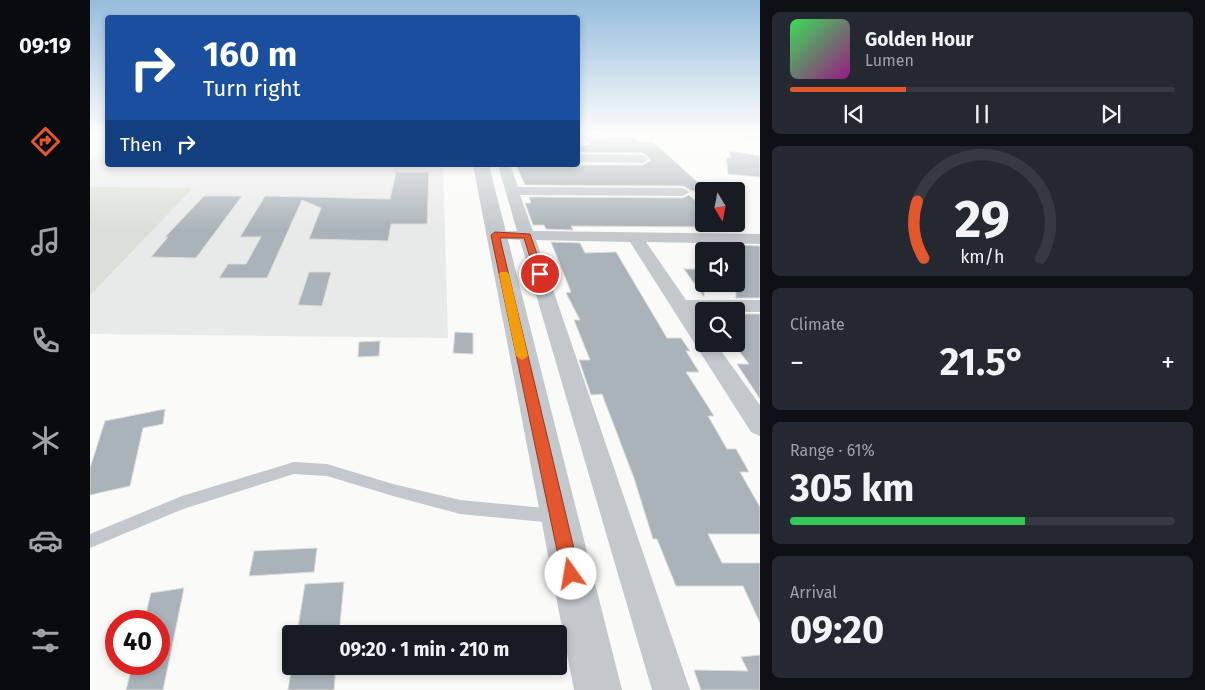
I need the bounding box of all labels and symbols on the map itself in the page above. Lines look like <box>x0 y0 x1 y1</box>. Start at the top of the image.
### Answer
north arrow <box>695 182 745 232</box>
pin <box>519 253 561 295</box>
position arrow <box>544 547 596 599</box>
speed limit sign: 40 <box>105 610 170 675</box>

